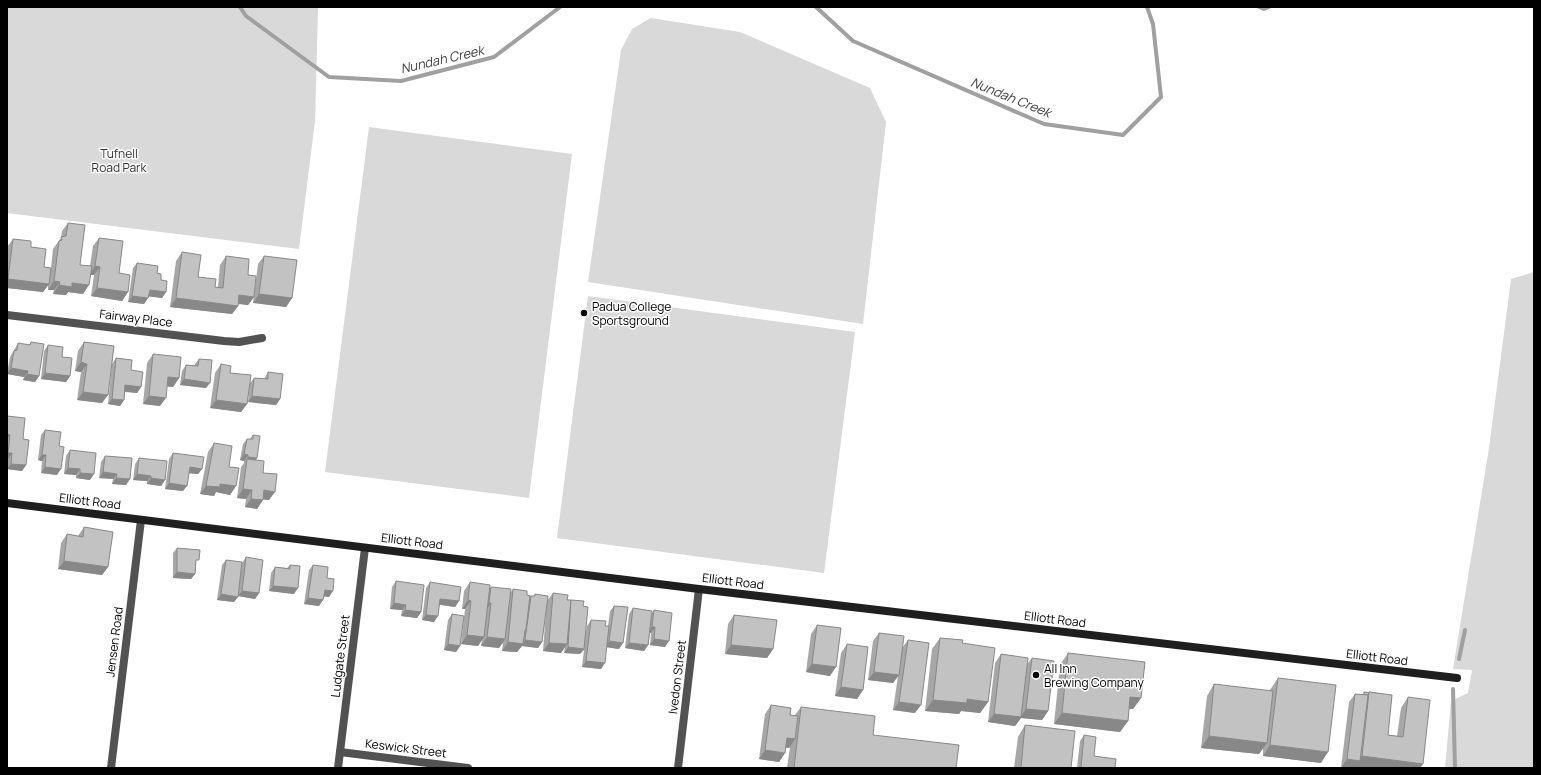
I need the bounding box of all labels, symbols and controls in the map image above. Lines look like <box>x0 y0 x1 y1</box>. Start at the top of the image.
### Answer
water label: Nundah Creek <box>399 40 488 77</box>
water label: Nundah Creek <box>968 73 1056 122</box>
park label: Tufnell Road Park <box>92 145 147 176</box>
place label: Padua College Sportsground <box>592 298 671 329</box>
street label: Fairway Place <box>98 305 174 331</box>
marker: Padua College Sportsground <box>579 308 589 318</box>
street label: Elliott Road <box>58 489 122 513</box>
street label: Elliott Road <box>380 529 444 553</box>
street label: Elliott Road <box>701 569 765 593</box>
street label: Jensen Road <box>101 606 127 678</box>
street label: Elliott Road <box>1023 607 1087 631</box>
street label: Ludgate Street <box>326 613 354 698</box>
street label: Ivedon Street <box>664 639 690 715</box>
street label: Elliott Road <box>1345 645 1409 669</box>
place label: All Inn Brewing Company <box>1044 660 1144 691</box>
marker: All Inn Brewing Company <box>1031 670 1041 680</box>
street label: Keswick Street <box>364 735 448 761</box>

